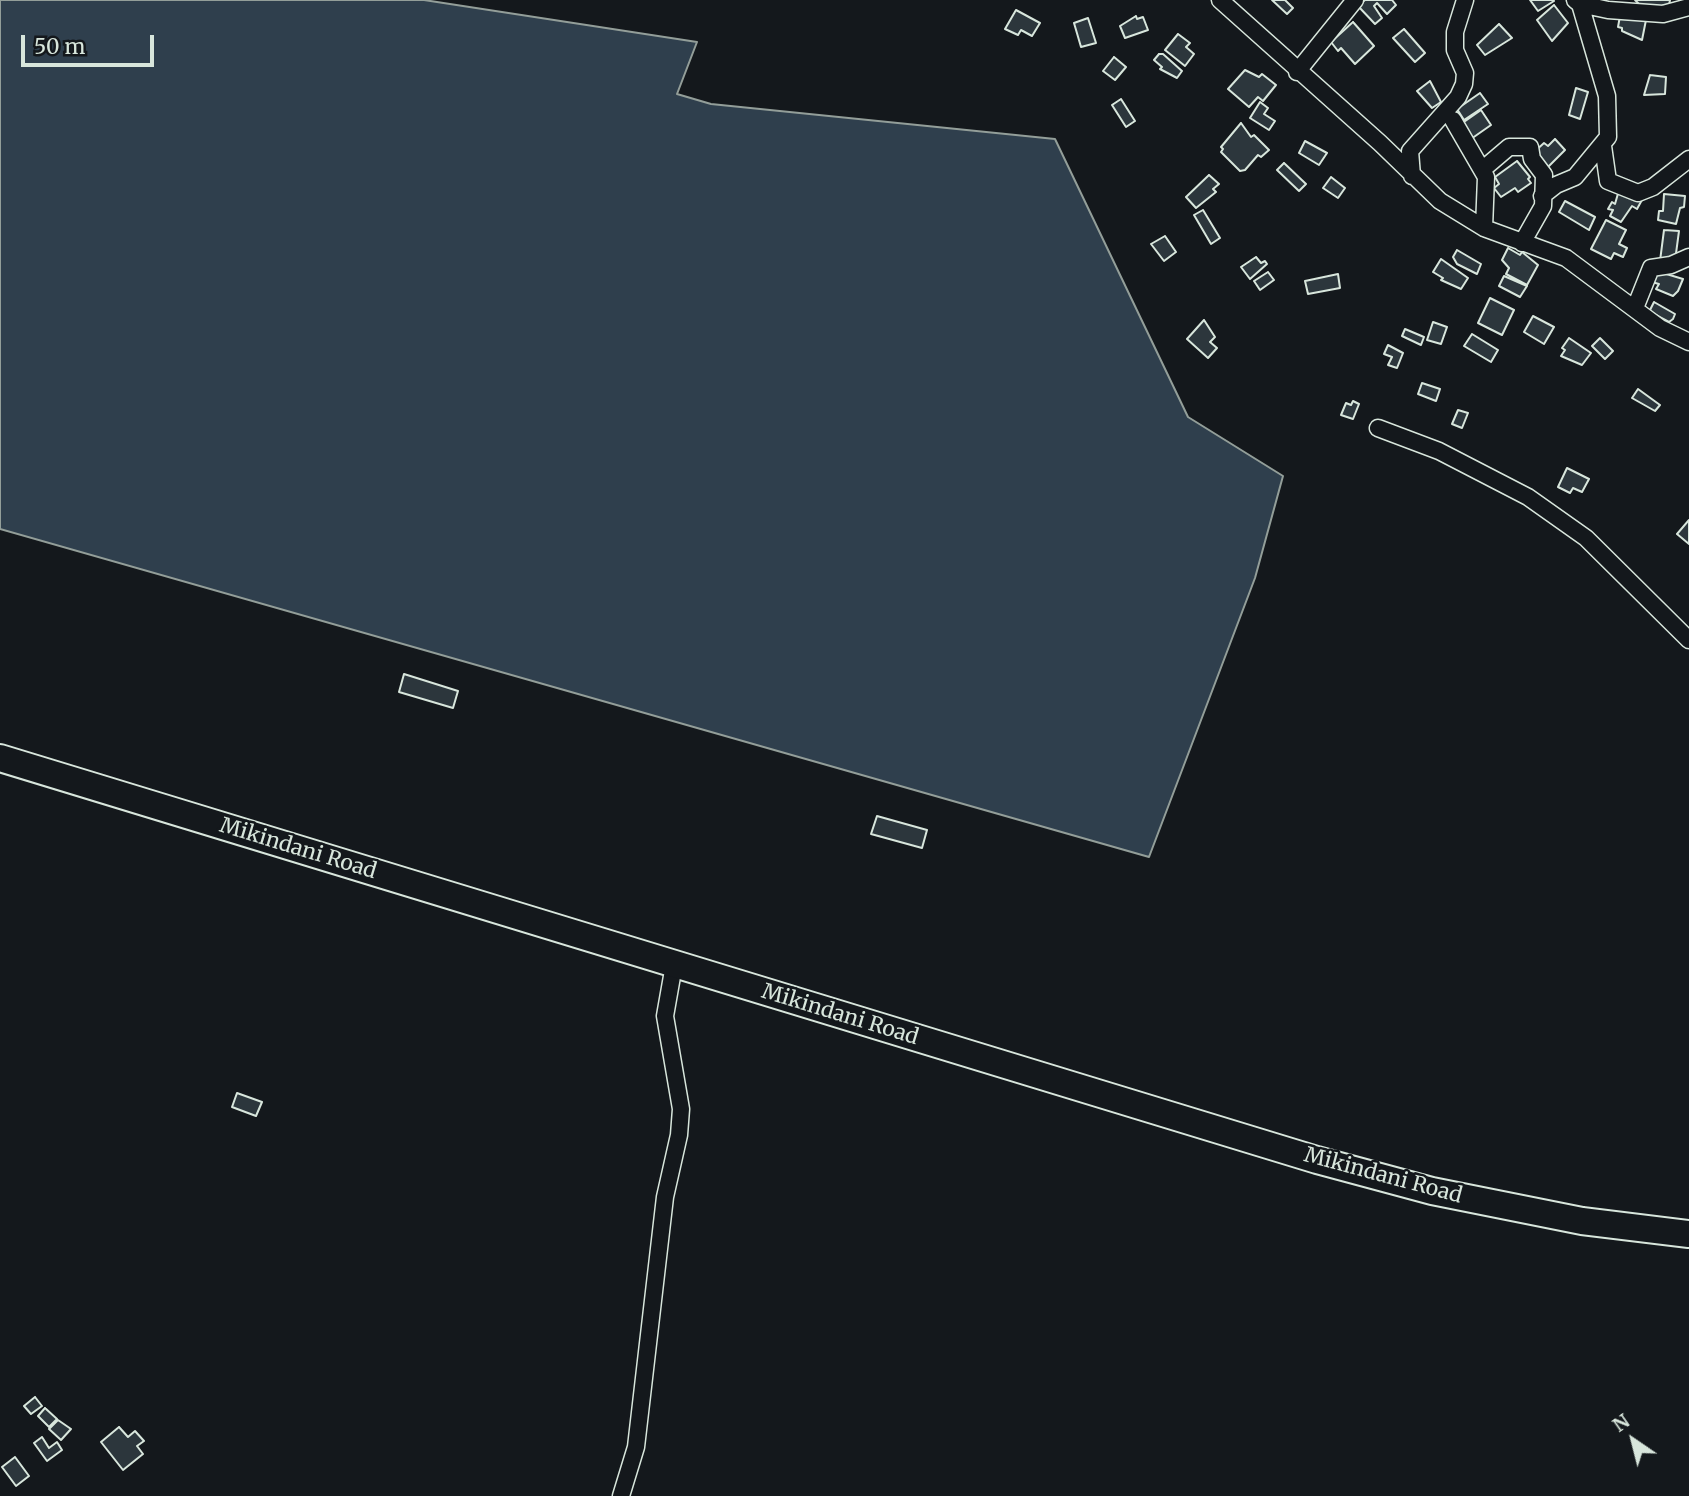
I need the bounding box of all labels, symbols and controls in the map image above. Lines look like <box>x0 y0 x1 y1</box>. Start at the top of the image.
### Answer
scale bar <box>24 21 158 65</box>
text: 50 m <box>34 33 85 60</box>
street label: Mikindani Road <box>217 813 379 885</box>
street label: Mikindani Road <box>759 979 921 1051</box>
street label: Mikindani Road <box>1301 1143 1465 1209</box>
north arrow <box>1598 1405 1668 1475</box>
text: N <box>1608 1409 1634 1437</box>

